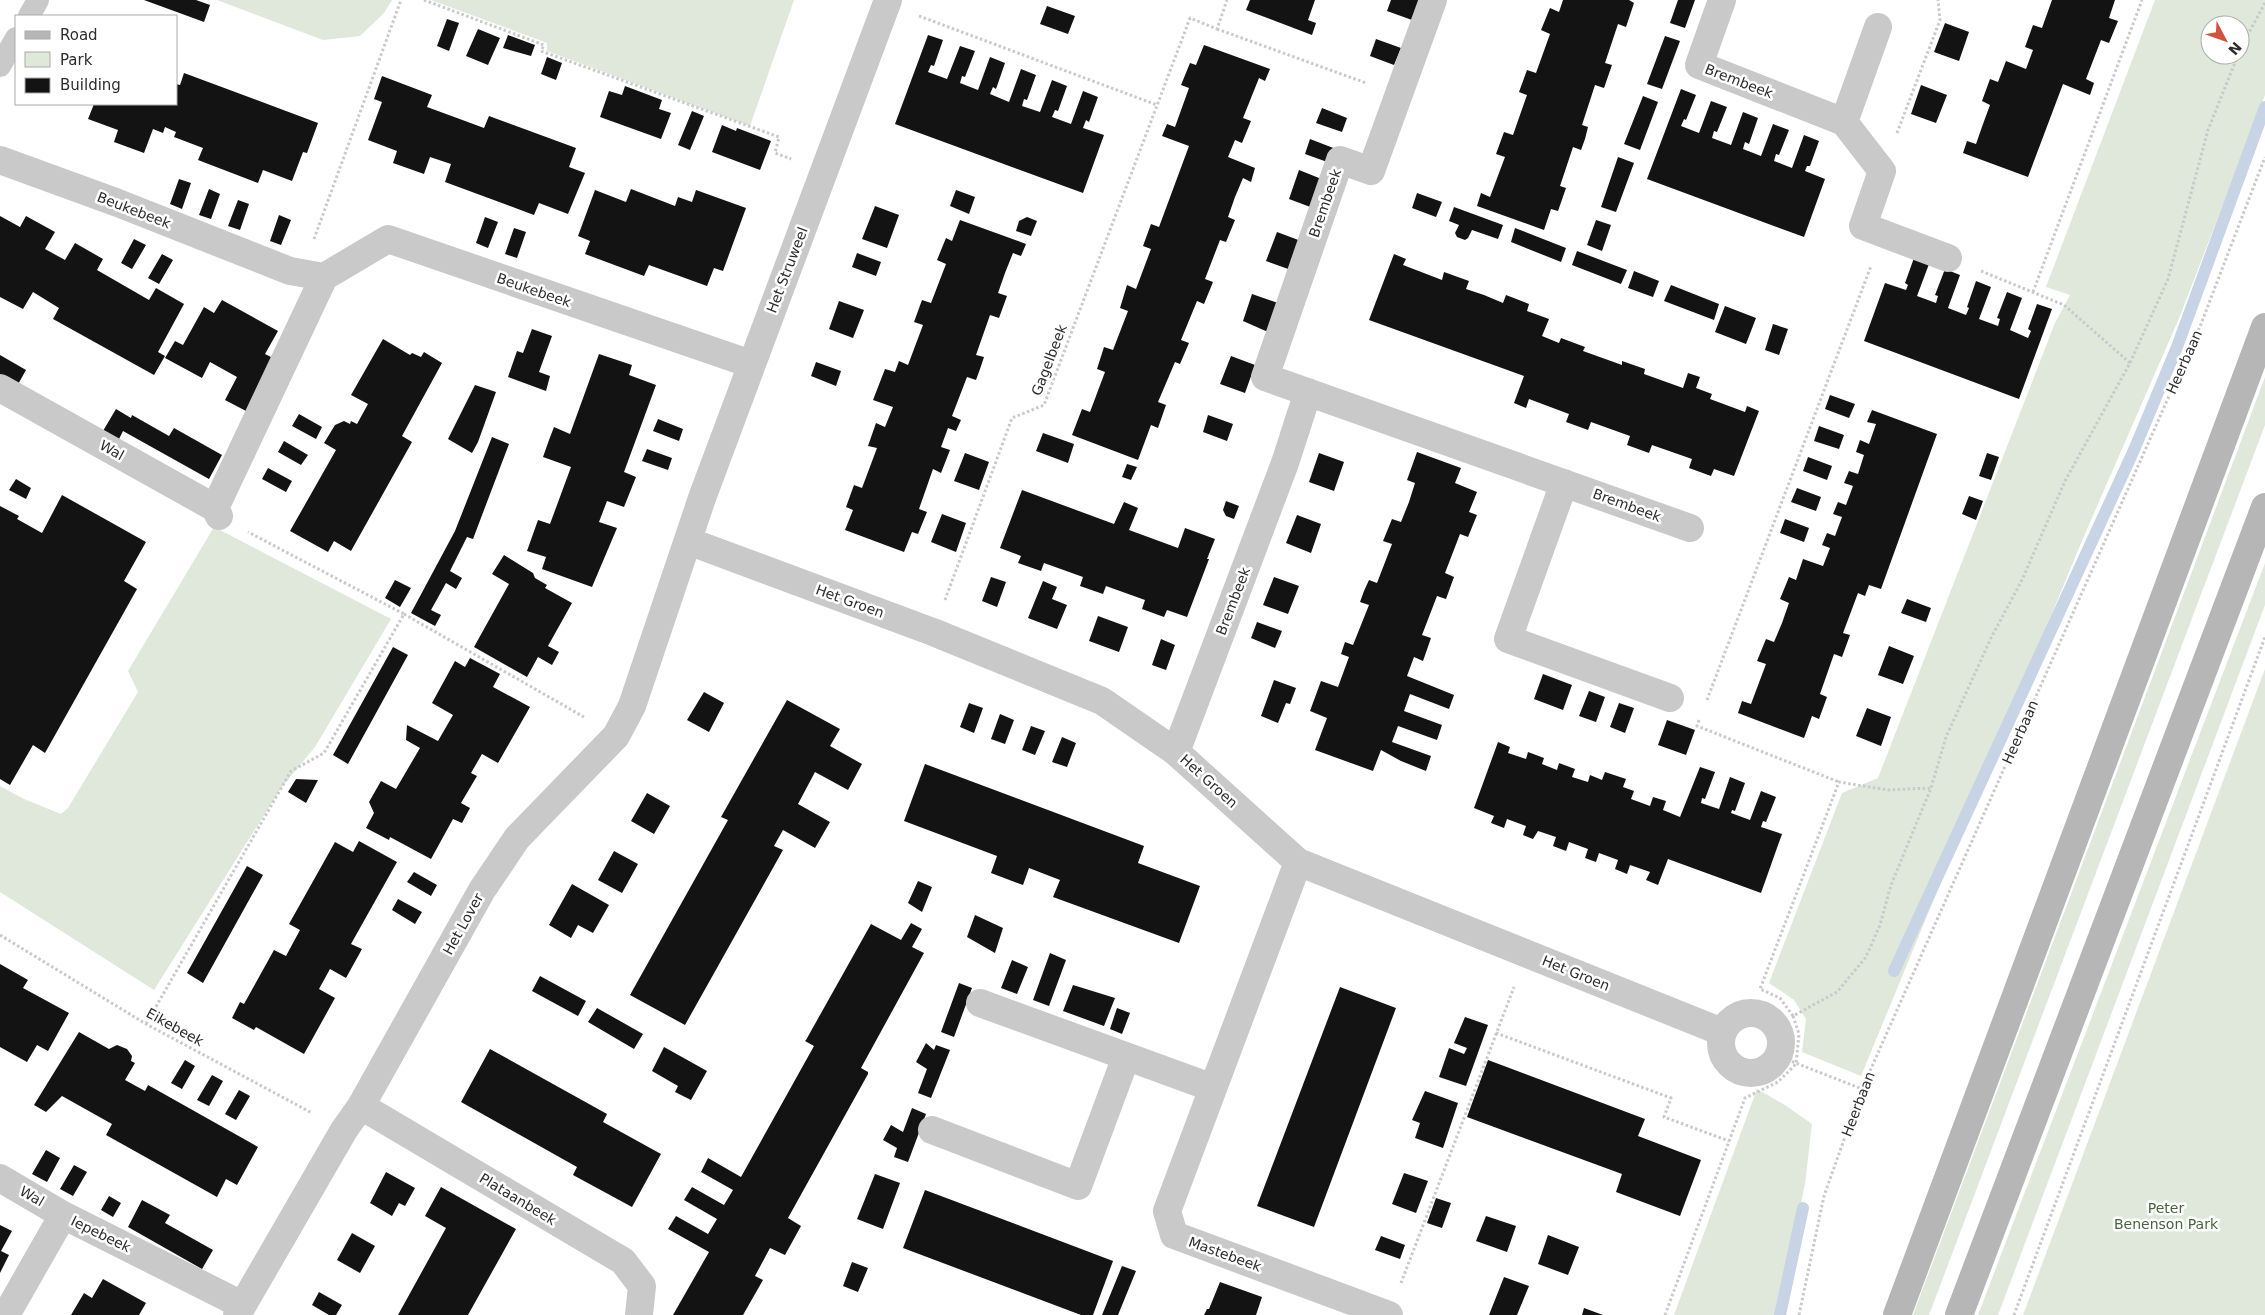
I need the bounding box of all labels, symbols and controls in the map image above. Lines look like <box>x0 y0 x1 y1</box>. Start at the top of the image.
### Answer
legend <box>15 15 178 105</box>
north arrow <box>2200 15 2250 65</box>
text: Road <box>60 26 98 44</box>
text: N <box>2225 39 2245 58</box>
text: Park <box>60 51 93 69</box>
street label: Brembeek <box>1703 61 1776 102</box>
text: Building <box>60 76 121 94</box>
street label: Brembeek <box>1306 166 1344 239</box>
street label: Beukebeek <box>95 189 174 232</box>
street label: Het Struweel <box>763 225 811 315</box>
street label: Beukebeek <box>495 270 574 310</box>
street label: Gagelbeek <box>1028 321 1070 398</box>
street label: Heerbaan <box>2163 327 2205 397</box>
street label: Wal <box>97 437 127 463</box>
street label: Brembeek <box>1591 485 1664 525</box>
street label: Brembeek <box>1213 564 1254 637</box>
street label: Het Groen <box>814 581 886 621</box>
street label: Heerbaan <box>1999 697 2041 767</box>
street label: Het Groen <box>1177 751 1241 811</box>
street label: Het Lover <box>440 890 487 958</box>
street label: Het Groen <box>1540 952 1612 994</box>
street label: Eikebeek <box>143 1005 207 1050</box>
street label: Heerbaan <box>1838 1069 1878 1139</box>
street label: Plataanbeek <box>477 1170 560 1229</box>
street label: Wal <box>17 1183 47 1209</box>
park label: Peter Benenson Park <box>2114 1200 2219 1232</box>
street label: Iepebeek <box>69 1213 134 1256</box>
street label: Mastebeek <box>1186 1233 1264 1275</box>

